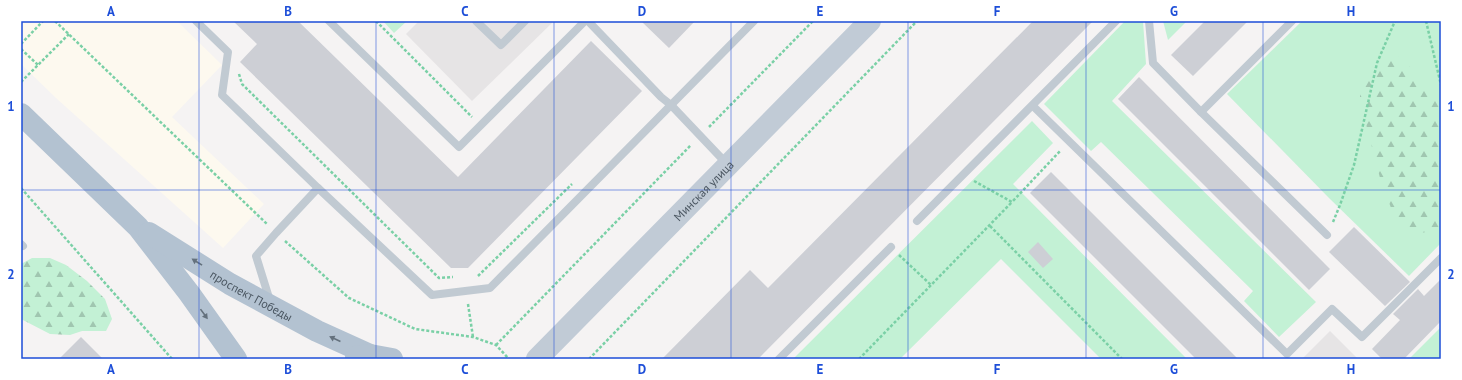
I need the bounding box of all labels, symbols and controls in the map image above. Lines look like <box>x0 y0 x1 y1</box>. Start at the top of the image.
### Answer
text: A <box>107 3 115 20</box>
text: B <box>284 3 292 20</box>
text: C <box>461 3 469 20</box>
text: D <box>638 3 646 20</box>
text: E <box>817 3 824 20</box>
text: F <box>994 3 1001 20</box>
text: G <box>1170 3 1178 20</box>
text: H <box>1347 3 1355 20</box>
text: 1 <box>7 98 15 115</box>
text: 1 <box>1447 98 1455 115</box>
street label: Минская улица <box>670 157 736 224</box>
one-way arrow <box>192 258 202 266</box>
text: 2 <box>7 266 15 283</box>
street label: проспект Победы <box>208 266 295 324</box>
text: 2 <box>1447 266 1455 283</box>
one-way arrow <box>200 309 208 319</box>
one-way arrow <box>329 336 340 342</box>
text: A <box>107 361 115 378</box>
text: B <box>284 361 292 378</box>
text: C <box>461 361 469 378</box>
text: D <box>638 361 646 378</box>
text: E <box>817 361 824 378</box>
text: F <box>994 361 1001 378</box>
text: G <box>1170 361 1178 378</box>
text: H <box>1347 361 1355 378</box>

